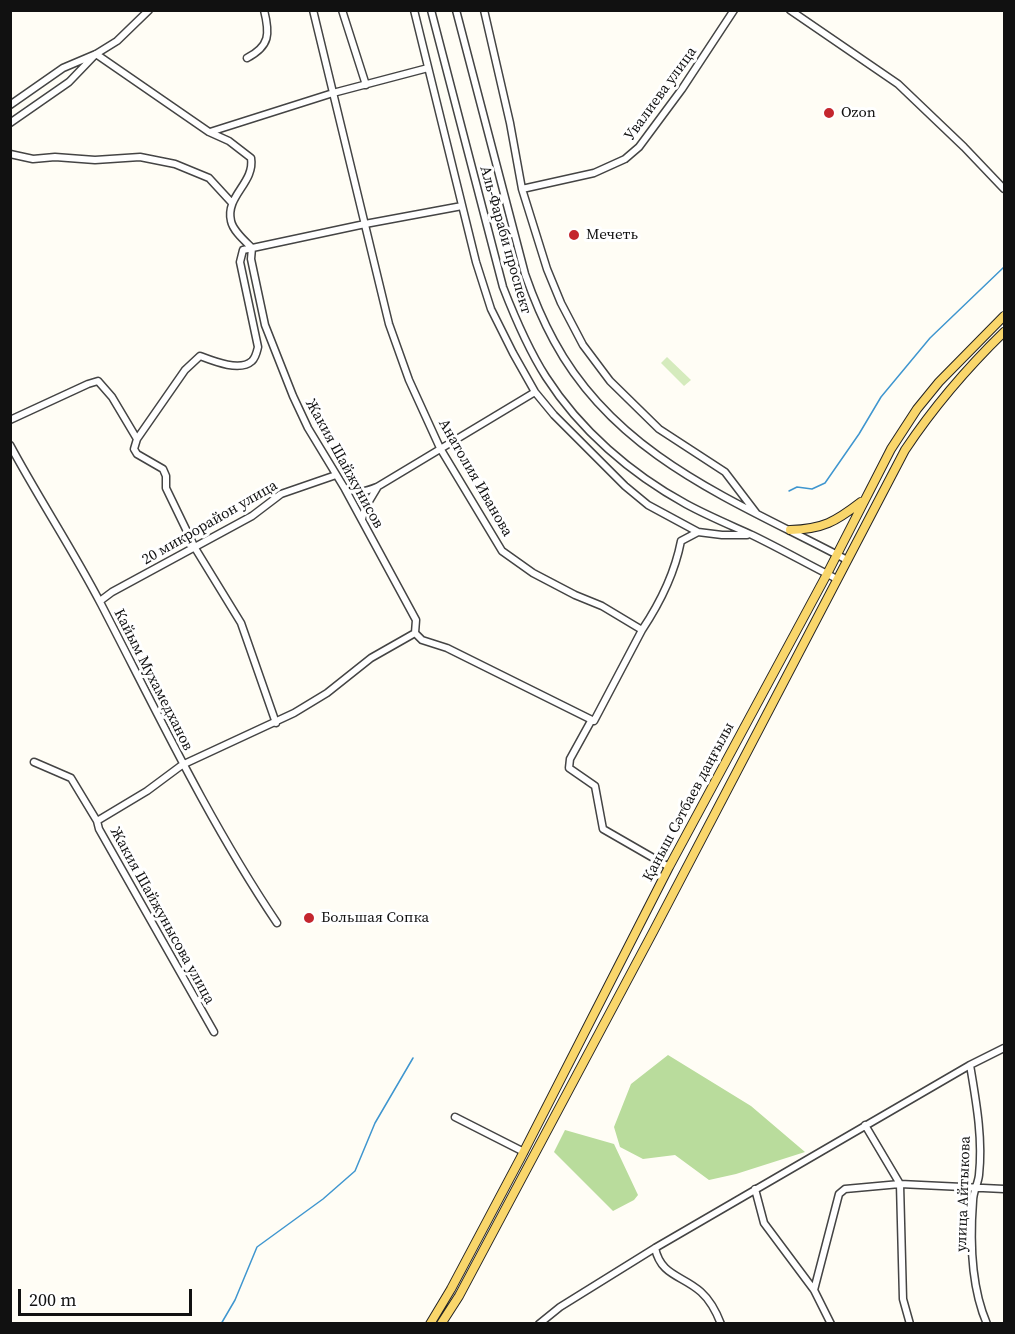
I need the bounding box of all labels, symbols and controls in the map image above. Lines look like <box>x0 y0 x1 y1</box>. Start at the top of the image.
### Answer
street label: Увалиева улица <box>621 44 701 144</box>
place label: Ozon <box>841 104 876 122</box>
marker: Ozon <box>822 106 836 120</box>
street label: Аль-Фараби проспект <box>475 164 535 316</box>
place label: Мечеть <box>586 226 638 244</box>
marker: Мечеть <box>567 228 581 242</box>
street label: Жакия Шайжунисов <box>301 396 387 532</box>
street label: Анатолия Иванова <box>434 416 516 540</box>
street label: 20 микрорайон улица <box>139 477 281 569</box>
street label: Кайым Мухамедханов <box>109 606 197 754</box>
street label: Қаныш Сәтбаев даңғылы <box>639 719 739 885</box>
street label: Жакия Шайжунысова улица <box>106 824 218 1008</box>
place label: Большая Сопка <box>321 909 429 927</box>
marker: Большая Сопка <box>302 911 316 925</box>
street label: улица Айтыкова <box>953 1136 975 1252</box>
scale bar <box>21 1277 195 1315</box>
text: 200 m <box>29 1287 76 1312</box>

